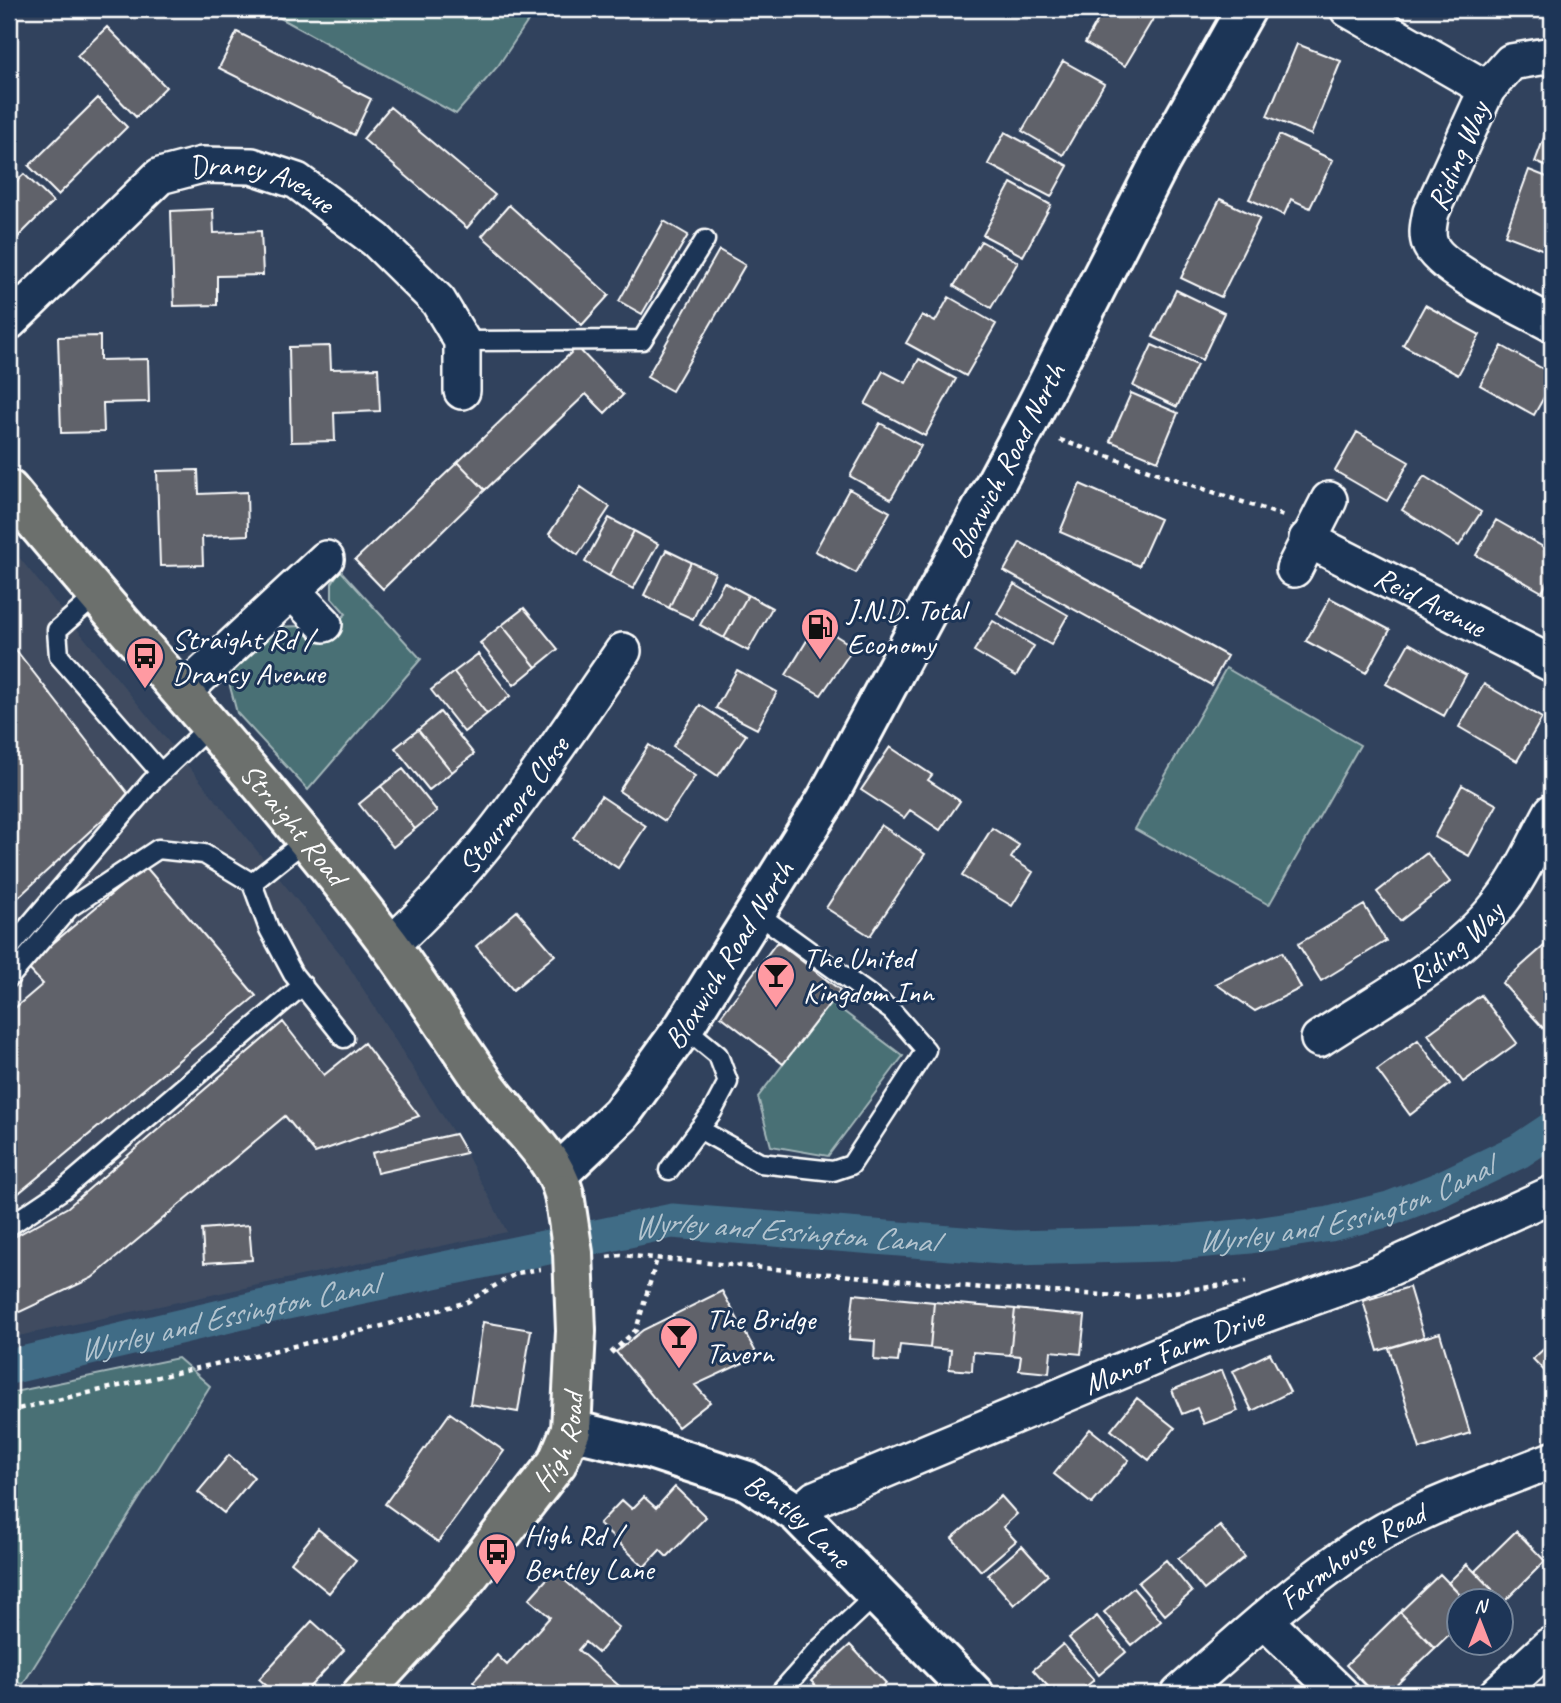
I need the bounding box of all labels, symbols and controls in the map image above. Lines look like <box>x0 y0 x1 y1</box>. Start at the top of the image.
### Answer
street label: Riding Way <box>1418 93 1499 216</box>
street label: Drancy Avenue <box>185 145 344 223</box>
street label: Bloxwich Road North <box>940 357 1074 565</box>
street label: Reid Avenue <box>1368 558 1494 647</box>
place label: J.N.D. Total Economy <box>845 591 970 663</box>
fuel station icon: J.N.D. Total Economy <box>799 606 841 661</box>
place label: Straight Rd / Drancy Avenue <box>172 620 327 692</box>
bus stop icon: Straight Rd / Drancy Avenue <box>124 635 166 690</box>
street label: Stourmore Close <box>449 727 579 882</box>
street label: Straight Road <box>232 755 358 897</box>
street label: Bloxwich Road North <box>655 853 802 1056</box>
street label: Riding Way <box>1400 892 1514 997</box>
place label: The United Kingdom Inn <box>803 939 935 1011</box>
bar icon: The United Kingdom Inn <box>755 954 797 1009</box>
water label: Wyrley and Essington Canal <box>1196 1142 1509 1262</box>
water label: Wyrley and Essington Canal <box>628 1201 948 1264</box>
water label: Wyrley and Essington Canal <box>74 1262 391 1371</box>
street label: Manor Farm Drive <box>1078 1297 1271 1403</box>
place label: The Bridge Tavern <box>706 1300 817 1372</box>
bar icon: The Bridge Tavern <box>658 1315 700 1370</box>
street label: High Road <box>523 1387 592 1499</box>
street label: Bentley Lane <box>737 1465 861 1578</box>
street label: Farmhouse Road <box>1271 1492 1435 1618</box>
place label: High Rd / Bentley Lane <box>524 1516 656 1588</box>
bus stop icon: High Rd / Bentley Lane <box>476 1531 518 1586</box>
north arrow <box>1446 1588 1516 1658</box>
text: N <box>1474 1594 1489 1618</box>

